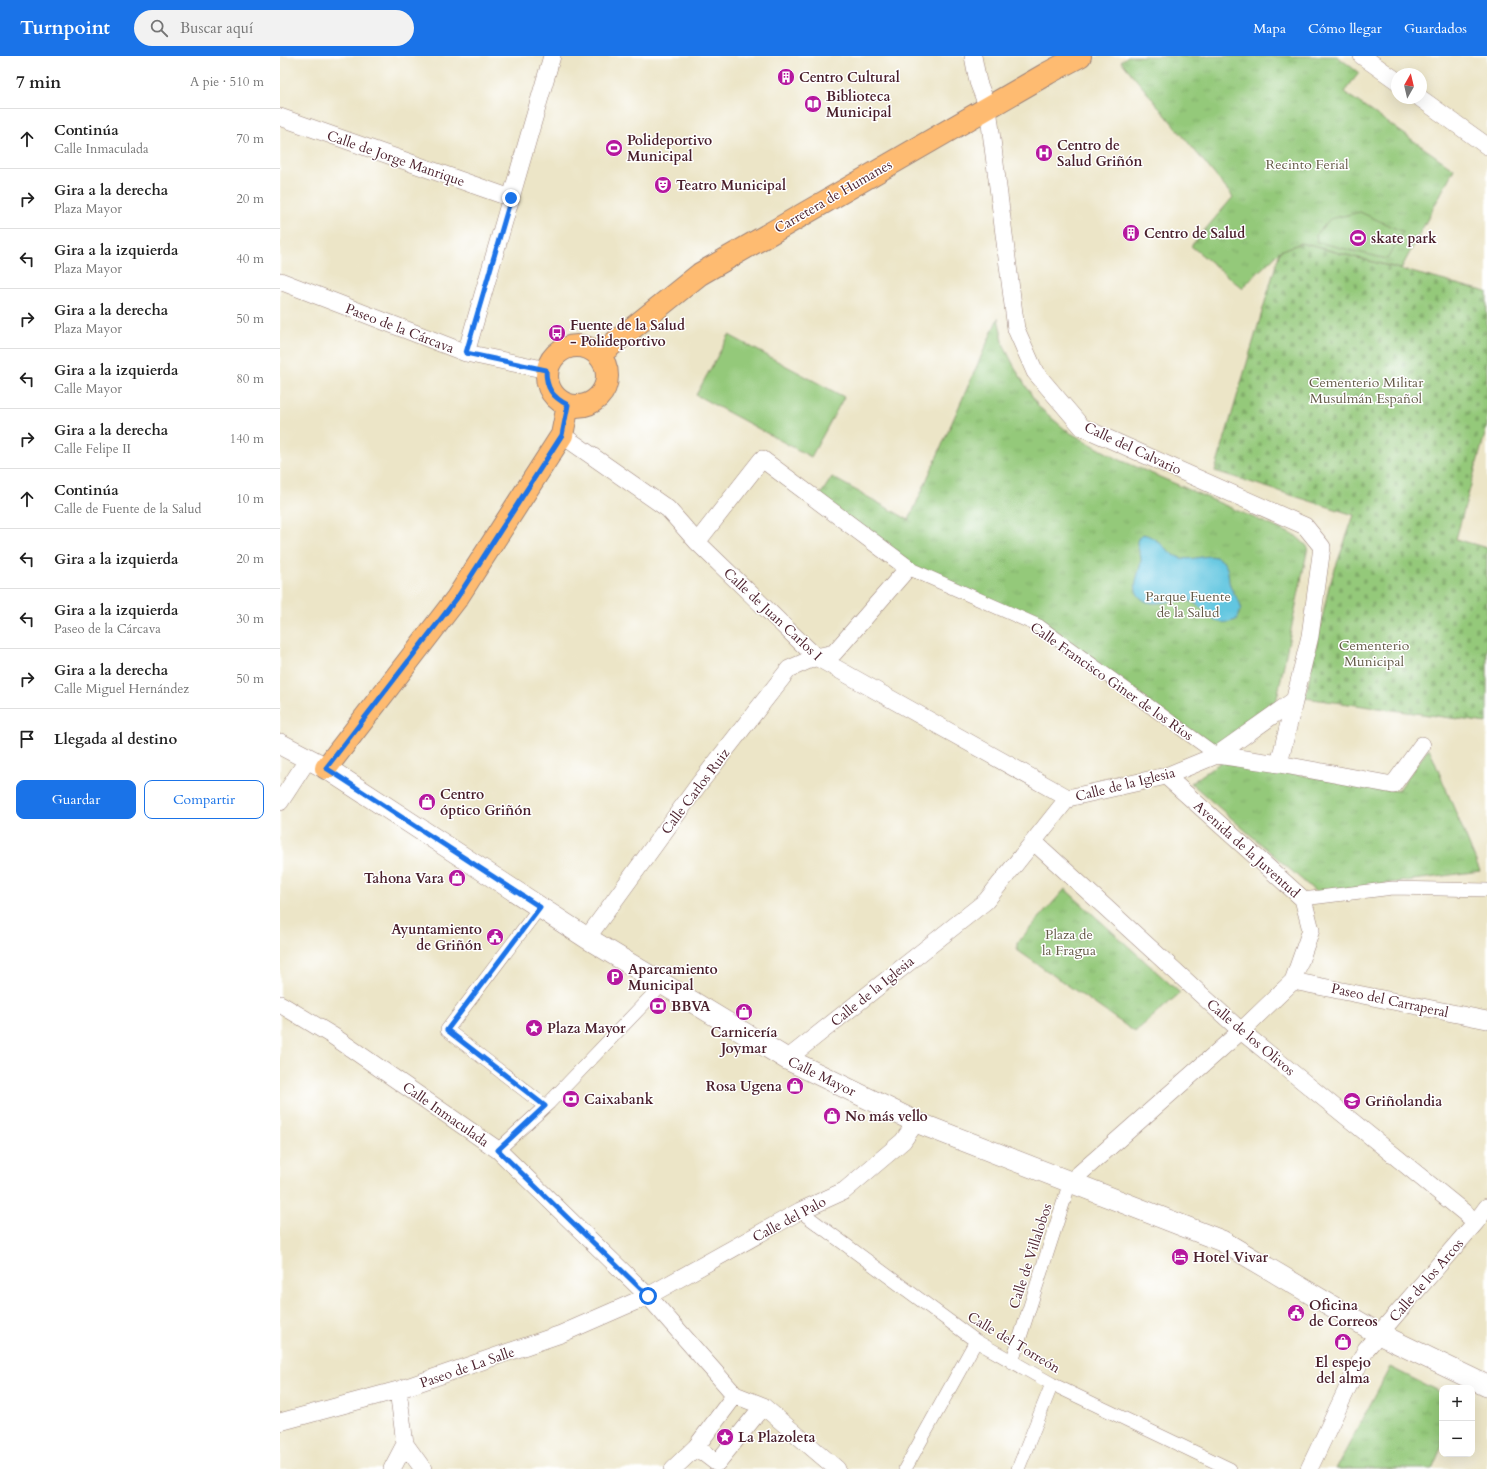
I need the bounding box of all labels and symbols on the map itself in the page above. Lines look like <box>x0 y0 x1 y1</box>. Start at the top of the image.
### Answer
building icon: Centro Cultural <box>776 67 796 87</box>
place label: Centro Cultural <box>799 68 900 87</box>
north arrow <box>1391 68 1427 104</box>
place label: Biblioteca Municipal <box>826 87 891 122</box>
library icon: Biblioteca Municipal <box>803 94 823 114</box>
street label: Calle de Jorge Manrique <box>324 126 467 191</box>
place label: Polideportivo Municipal <box>627 131 712 166</box>
place label: Centro de Salud Griñón <box>1057 136 1143 171</box>
sports icon: Polideportivo Municipal <box>604 138 624 158</box>
hospital icon: Centro de Salud Griñón <box>1034 143 1054 163</box>
street label: Carretera de Humanes <box>771 155 896 238</box>
park label: Recinto Ferial <box>1265 155 1349 174</box>
theatre icon: Teatro Municipal <box>653 175 673 195</box>
place label: Teatro Municipal <box>676 176 786 195</box>
route end <box>502 189 520 207</box>
building icon: Centro de Salud <box>1121 223 1141 243</box>
place label: Centro de Salud <box>1144 224 1245 243</box>
sports icon: skate park <box>1348 228 1368 248</box>
place label: skate park <box>1371 229 1437 248</box>
street label: Paseo de la Cárcava <box>343 299 457 358</box>
place label: Fuente de la Salud - Polideportivo <box>570 316 685 351</box>
bus stop icon: Fuente de la Salud - Polideportivo <box>547 323 567 343</box>
park label: Cementerio Militar Musulmán Español <box>1309 373 1424 408</box>
street label: Calle del Calvario <box>1081 418 1185 479</box>
street label: Calle de Juan Carlos I <box>719 564 826 665</box>
park label: Parque Fuente de la Salud <box>1145 587 1231 622</box>
street label: Calle Francisco Giner de los Ríos <box>1026 618 1197 745</box>
park label: Cementerio Municipal <box>1339 636 1410 671</box>
street label: Calle Carlos Ruiz <box>657 744 734 838</box>
street label: Calle de la Iglesia <box>1073 763 1177 806</box>
place label: Centro óptico Griñón <box>440 785 531 820</box>
shop icon: Centro óptico Griñón <box>417 792 437 812</box>
street label: Avenida de la Juventud <box>1189 797 1304 903</box>
shop icon: Tahona Vara <box>447 868 467 888</box>
place label: Tahona Vara <box>364 869 444 888</box>
place label: Ayuntamiento de Griñón <box>391 920 482 955</box>
park label: Plaza de la Fragua <box>1042 925 1096 960</box>
public building icon: Ayuntamiento de Griñón <box>485 927 505 947</box>
street label: Calle de la Iglesia <box>827 952 918 1031</box>
place label: Aparcamiento Municipal <box>628 960 718 995</box>
parking icon: Aparcamiento Municipal <box>605 967 625 987</box>
street label: Paseo del Carraperal <box>1330 979 1451 1022</box>
street label: Calle de los Olivos <box>1202 995 1299 1080</box>
bank icon: BBVA <box>648 996 668 1016</box>
place label: BBVA <box>671 997 711 1016</box>
shop icon: Carnicería Joymar <box>734 1002 754 1022</box>
place icon: Plaza Mayor <box>524 1018 544 1038</box>
place label: Plaza Mayor <box>547 1019 626 1038</box>
place label: Carnicería Joymar <box>710 1023 778 1058</box>
street label: Calle Mayor <box>785 1052 860 1101</box>
shop icon: Rosa Ugena <box>785 1076 805 1096</box>
street label: Calle Inmaculada <box>399 1077 493 1151</box>
place label: Rosa Ugena <box>706 1077 782 1096</box>
bank icon: Caixabank <box>561 1089 581 1109</box>
place label: Caixabank <box>584 1090 654 1109</box>
school or university icon: Griñolandia <box>1342 1091 1362 1111</box>
place label: Griñolandia <box>1365 1092 1442 1111</box>
shop icon: No más vello <box>822 1106 842 1126</box>
place label: No más vello <box>845 1107 928 1126</box>
street label: Calle del Palo <box>749 1192 830 1247</box>
street label: Calle de Villalobos <box>1004 1201 1057 1311</box>
street label: Calle de los Arcos <box>1385 1234 1468 1326</box>
hotel icon: Hotel Vivar <box>1170 1247 1190 1267</box>
place label: Hotel Vivar <box>1193 1248 1269 1267</box>
route start <box>639 1287 657 1305</box>
place label: Oficina de Correos <box>1309 1296 1378 1331</box>
public building icon: Oficina de Correos <box>1286 1303 1306 1323</box>
street label: Calle del Torreón <box>964 1307 1064 1378</box>
shop icon: El espejo del alma <box>1333 1332 1353 1352</box>
street label: Paseo de La Salle <box>417 1342 517 1393</box>
place label: El espejo del alma <box>1315 1353 1371 1388</box>
place icon: La Plazoleta <box>715 1427 735 1447</box>
place label: La Plazoleta <box>738 1428 815 1447</box>

